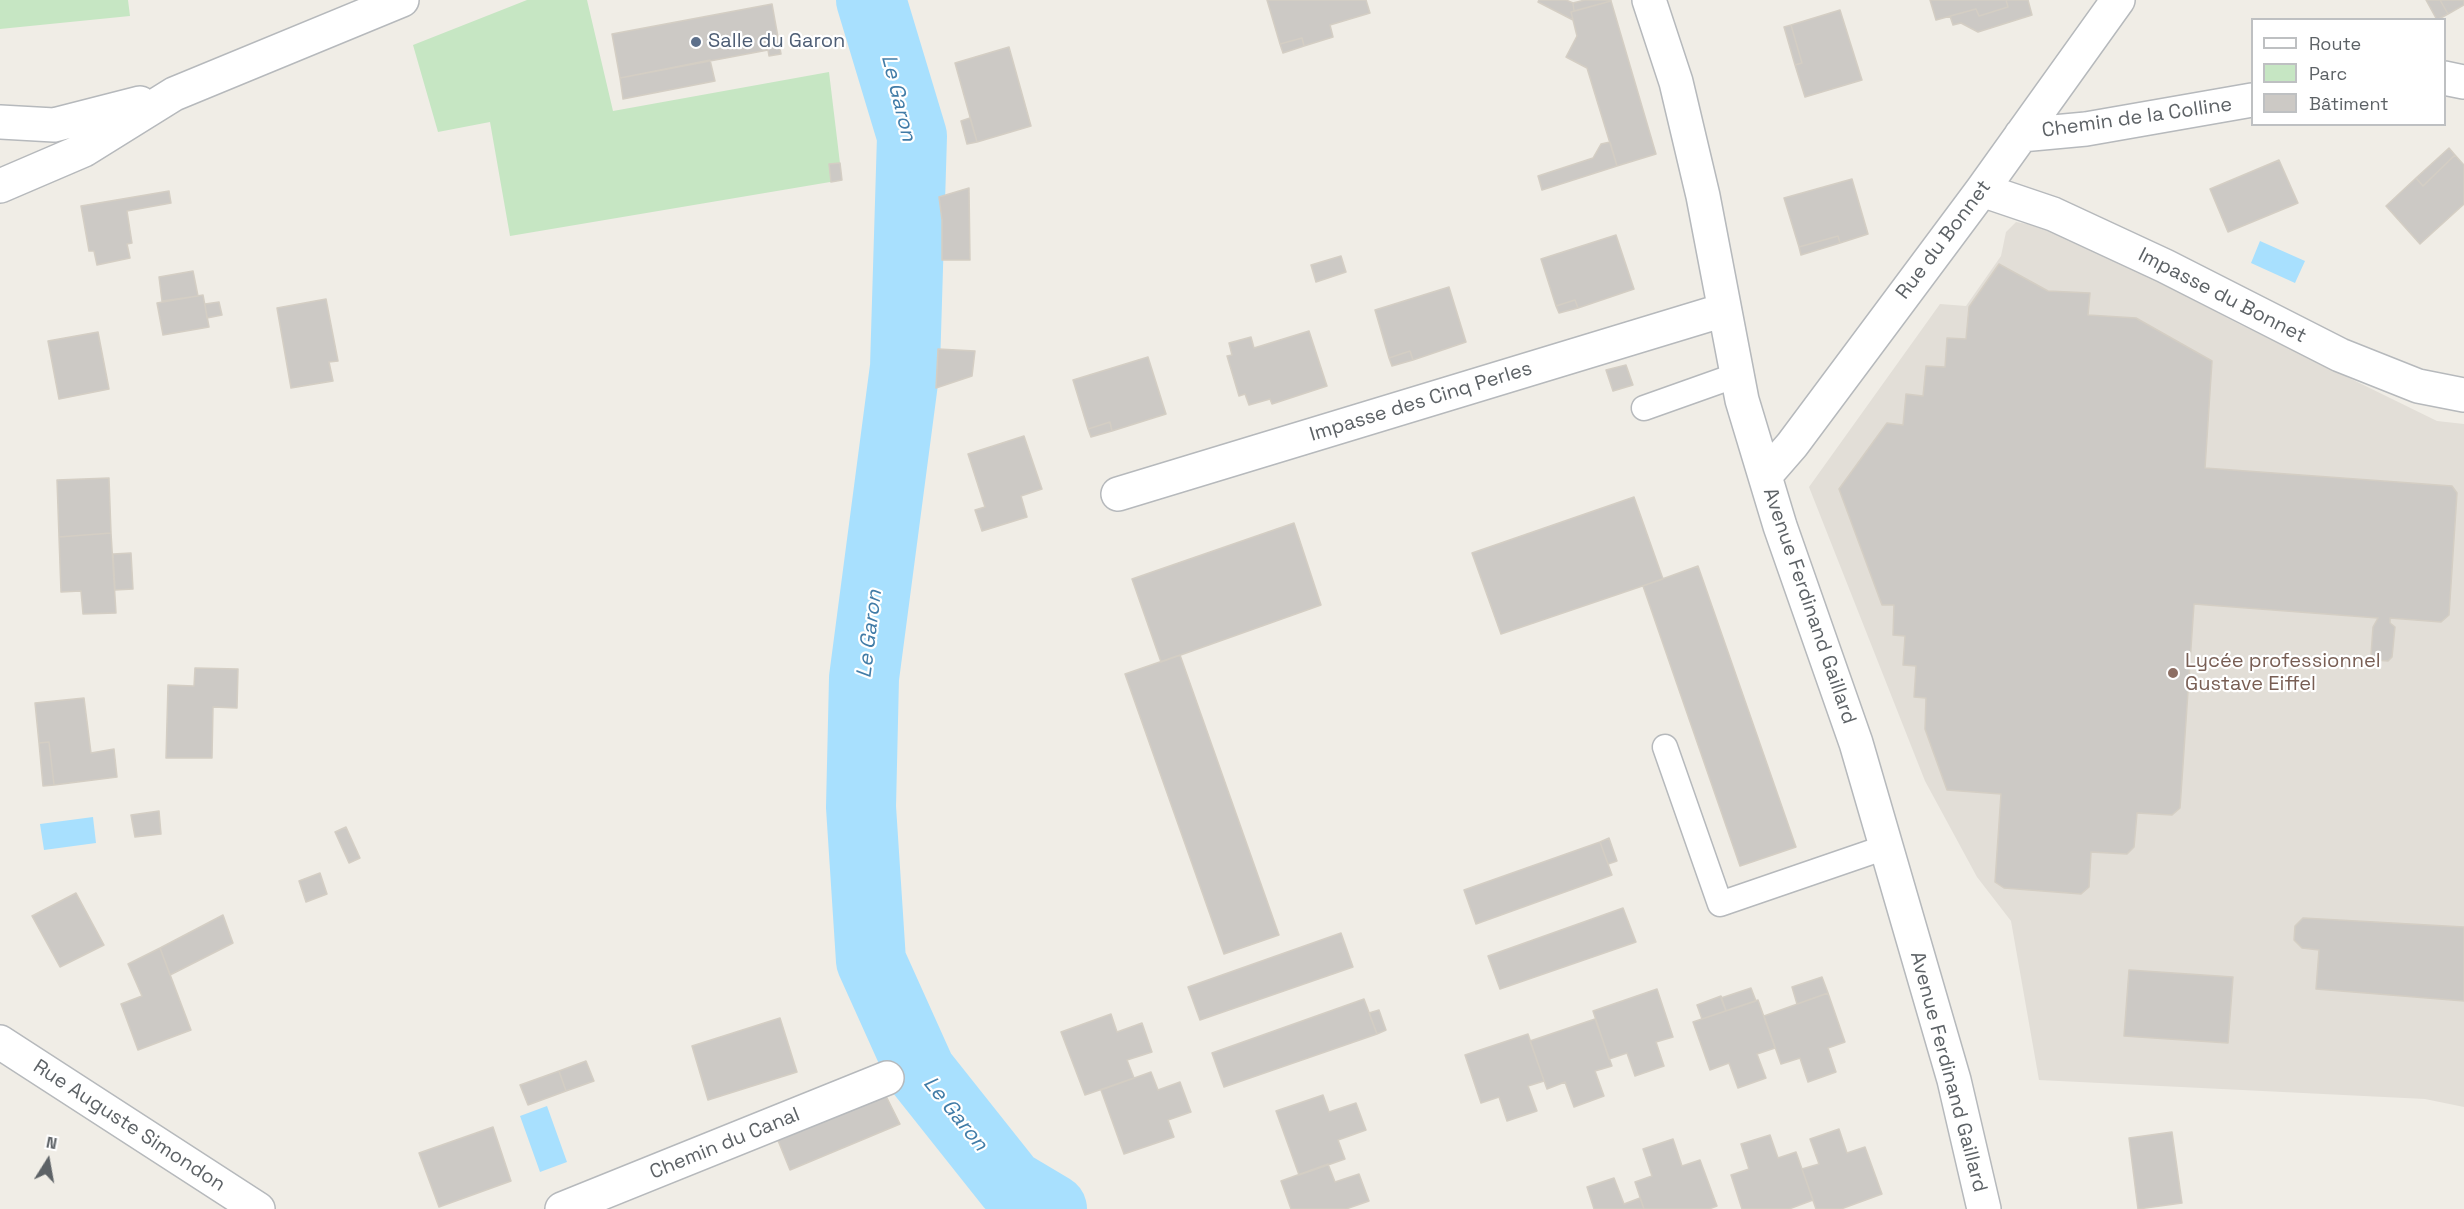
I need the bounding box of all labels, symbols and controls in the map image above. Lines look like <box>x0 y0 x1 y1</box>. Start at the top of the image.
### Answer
legend <box>2251 18 2446 126</box>
place label: Salle du Garon <box>708 30 845 54</box>
text: Route <box>2309 32 2361 55</box>
marker: Salle du Garon <box>689 35 703 49</box>
water label: Le Garon <box>875 52 921 144</box>
text: Parc <box>2309 62 2347 85</box>
text: Bâtiment <box>2309 92 2389 115</box>
street label: Chemin de la Colline <box>2040 93 2234 143</box>
street label: Rue du Bonnet <box>1891 176 1997 304</box>
street label: Impasse du Bonnet <box>2134 243 2310 349</box>
street label: Impasse des Cinq Perles <box>1307 357 1535 447</box>
street label: Avenue Ferdinand Gaillard <box>1757 485 1861 727</box>
water label: Le Garon <box>852 589 888 679</box>
place label: Lycée professionnel Gustave Eiffel <box>2185 650 2381 697</box>
marker: Lycée professionnel Gustave Eiffel <box>2166 666 2180 680</box>
street label: Avenue Ferdinand Gaillard <box>1904 949 1992 1195</box>
street label: Rue Auguste Simondon <box>28 1055 230 1197</box>
water label: Le Garon <box>917 1072 993 1156</box>
street label: Chemin du Canal <box>646 1103 804 1185</box>
north arrow <box>18 1131 78 1191</box>
text: N <box>44 1132 59 1154</box>

